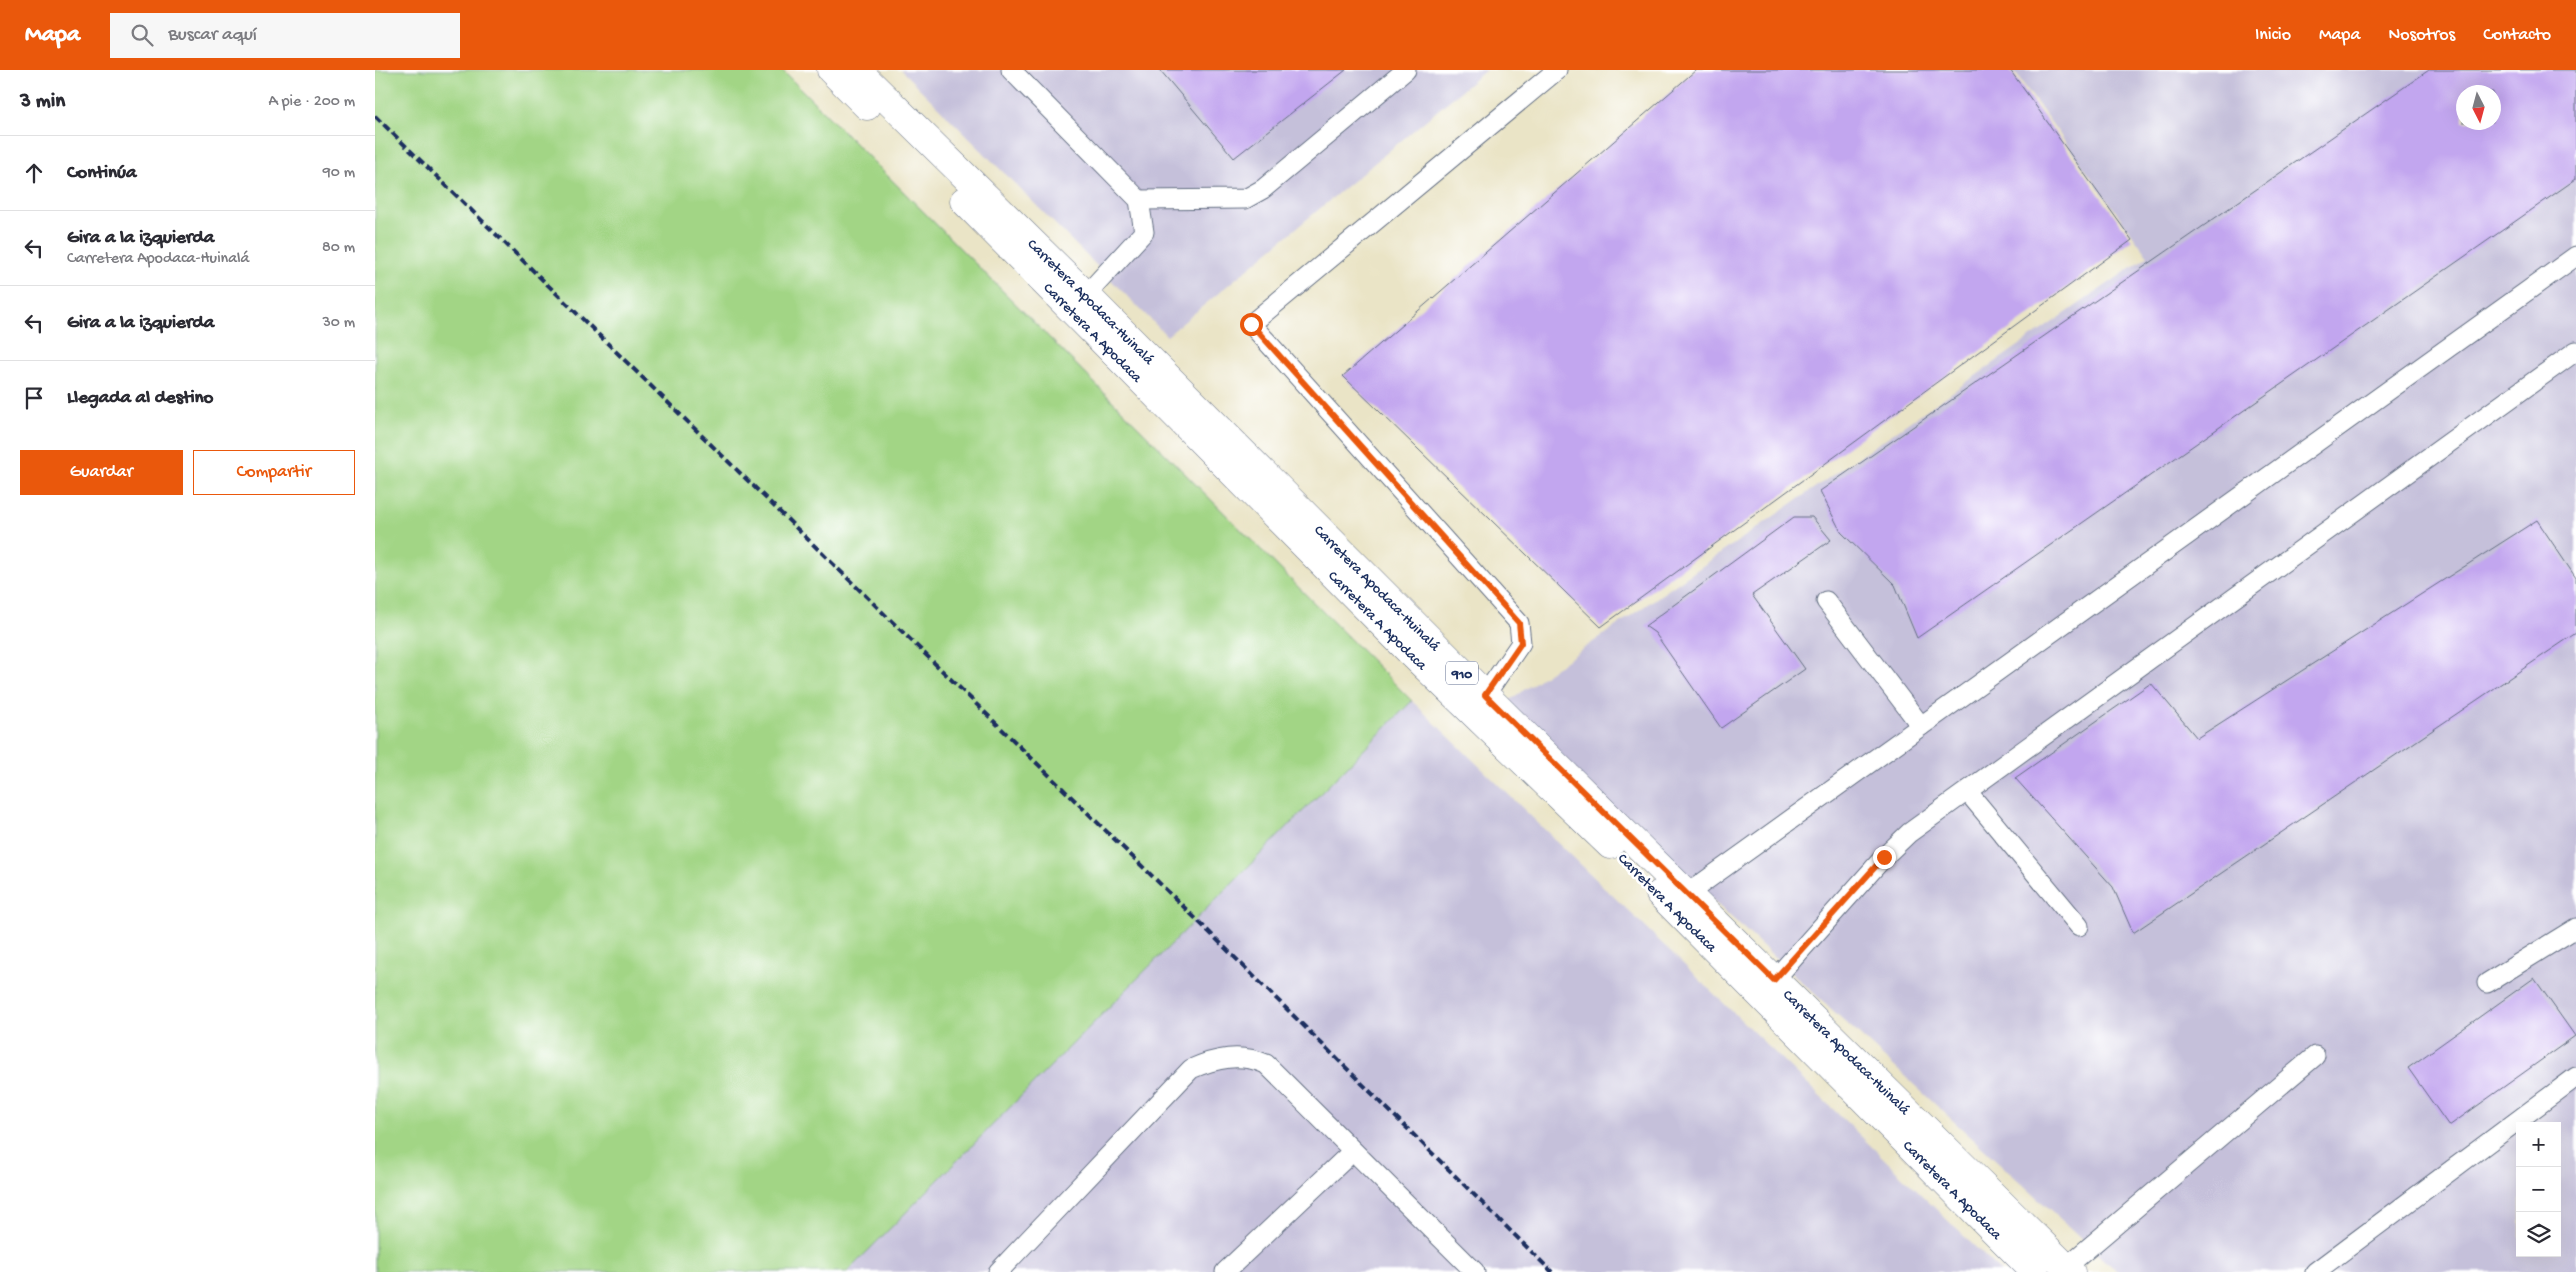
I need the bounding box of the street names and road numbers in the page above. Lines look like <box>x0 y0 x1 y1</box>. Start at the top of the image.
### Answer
street label: Carretera Apodaca-Huinalá <box>1023 236 1158 369</box>
street label: Carretera A Apodaca <box>1039 280 1146 387</box>
street label: Carretera Apodaca-Huinalá <box>1309 522 1444 656</box>
street label: Carretera A Apodaca <box>1324 568 1431 675</box>
road number: 910 <box>1446 662 1478 684</box>
street label: Carretera A Apodaca <box>1613 850 1720 957</box>
street label: Carretera Apodaca-Huinalá <box>1778 986 1913 1120</box>
street label: Carretera A Apodaca <box>1898 1137 2005 1245</box>

